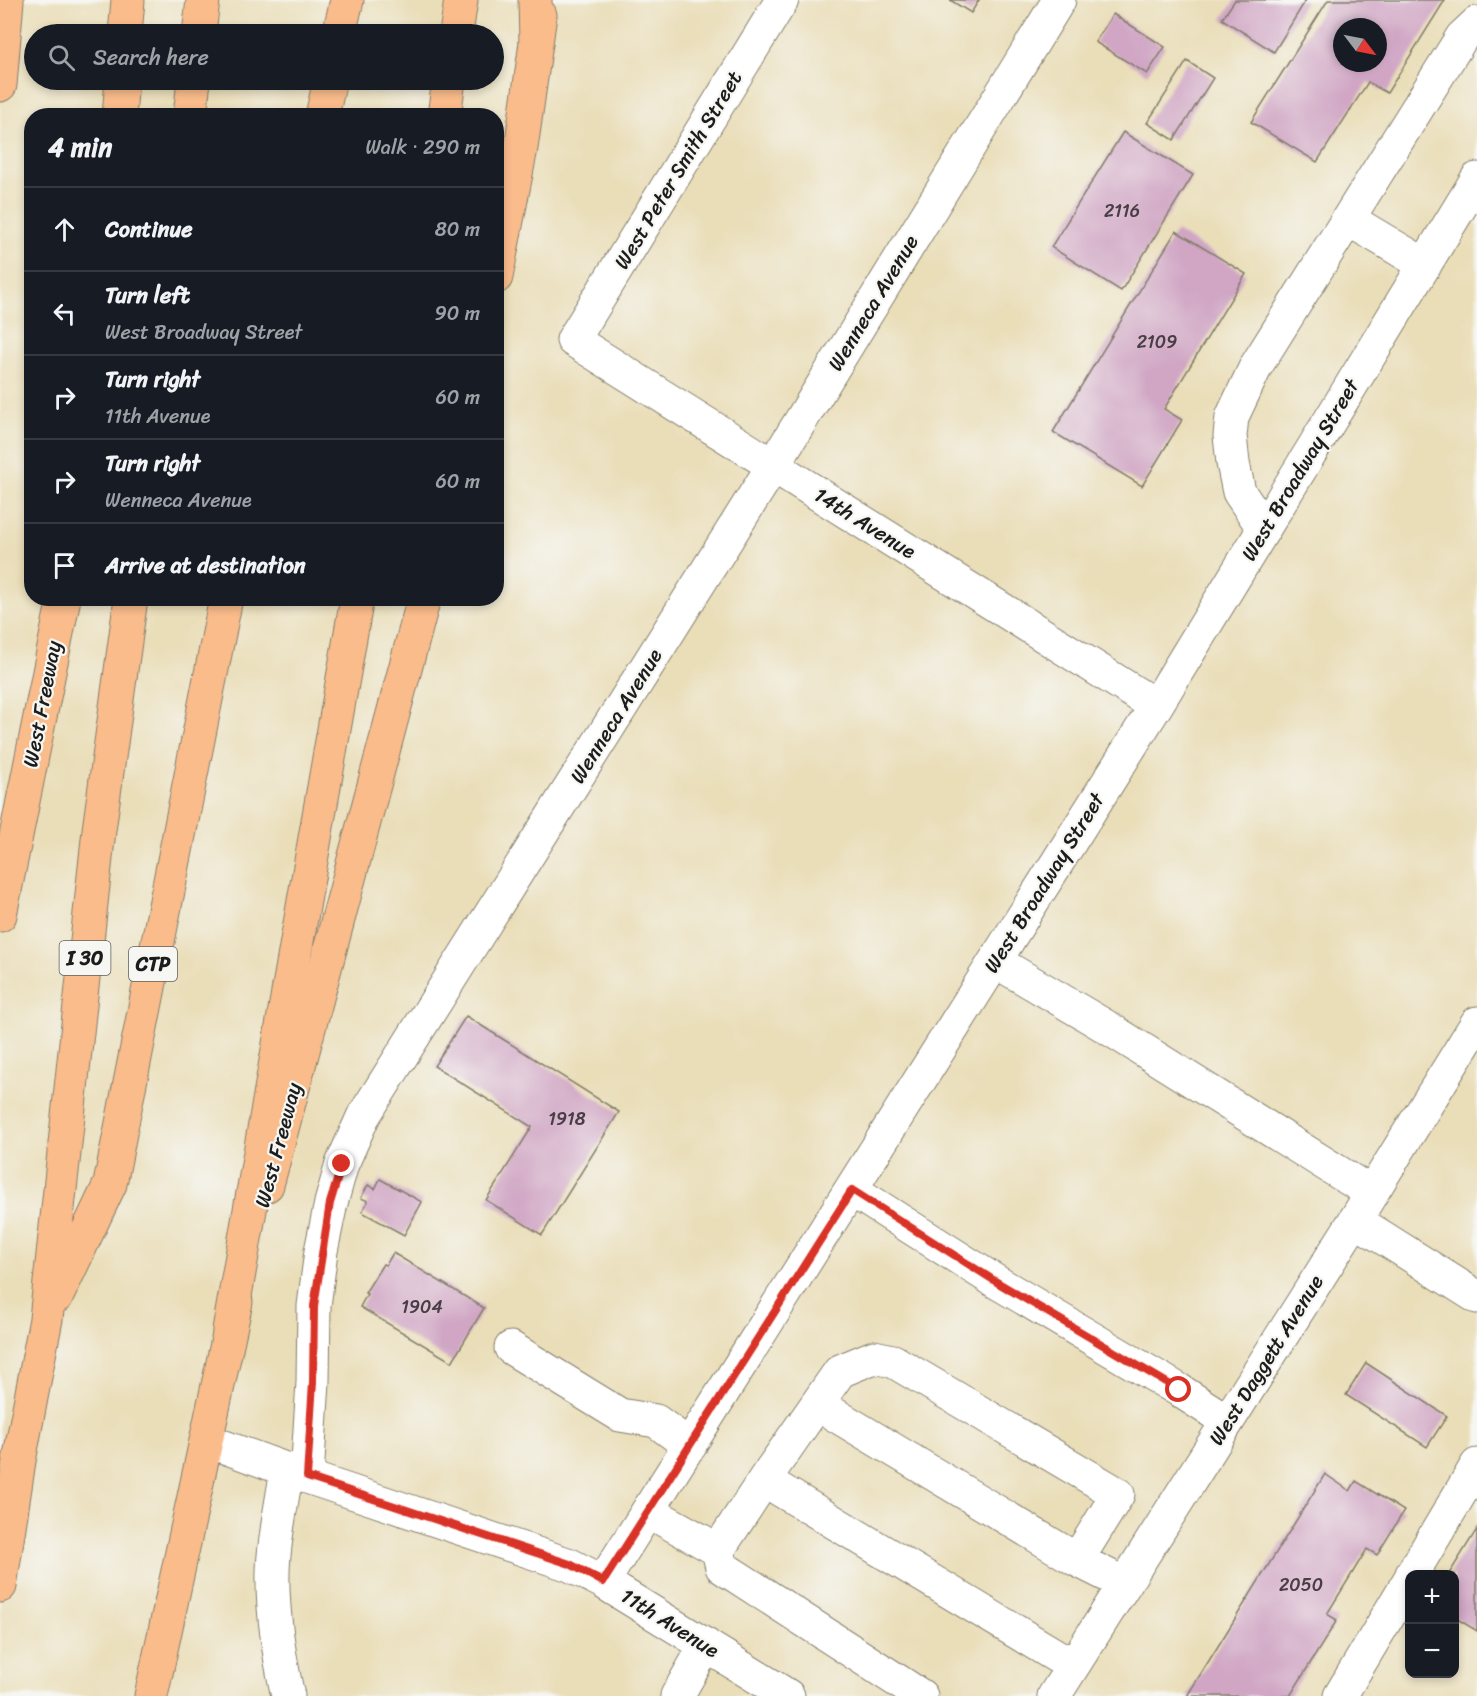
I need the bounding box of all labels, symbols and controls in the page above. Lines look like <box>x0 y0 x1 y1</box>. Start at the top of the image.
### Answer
north arrow <box>1333 18 1387 72</box>
search box <box>24 24 504 90</box>
text: Search here <box>93 38 209 77</box>
icon: search <box>45 41 78 74</box>
street label: West Peter Smith Street <box>603 63 753 277</box>
text: 4 min <box>48 124 112 170</box>
text: Walk · 290 m <box>365 130 480 165</box>
house number: 2116 <box>1104 195 1140 227</box>
text: Continue <box>105 210 193 249</box>
text: 80 m <box>435 212 480 247</box>
icon: ahead <box>48 213 81 246</box>
street label: Wenneca Avenue <box>817 227 929 379</box>
text: Turn left <box>105 276 190 315</box>
text: 90 m <box>435 296 480 331</box>
icon: left <box>48 297 81 330</box>
text: West Broadway Street <box>105 315 302 350</box>
house number: 2109 <box>1137 326 1177 358</box>
text: Turn right <box>105 360 200 399</box>
street label: West Broadway Street <box>1230 370 1370 569</box>
text: 60 m <box>435 380 480 415</box>
icon: right <box>48 381 81 414</box>
text: 11th Avenue <box>105 399 210 434</box>
text: Turn right <box>105 444 200 483</box>
text: 60 m <box>435 464 480 499</box>
icon: right <box>48 465 81 498</box>
street label: 14th Avenue <box>806 476 924 570</box>
text: Wenneca Avenue <box>105 483 252 518</box>
text: Arrive at destination <box>105 546 306 585</box>
icon: arrive <box>48 549 81 582</box>
street label: West Freeway <box>11 637 73 771</box>
street label: Wenneca Avenue <box>559 641 673 791</box>
street label: West Broadway Street <box>973 784 1116 981</box>
road number: I 30 <box>60 941 110 975</box>
road number: CTP <box>129 947 177 981</box>
street label: West Freeway <box>243 1078 313 1212</box>
house number: 1918 <box>548 1103 586 1135</box>
route end <box>328 1150 354 1176</box>
street label: West Daggett Avenue <box>1198 1267 1334 1453</box>
house number: 1904 <box>401 1291 443 1323</box>
route start <box>1165 1376 1191 1402</box>
house number: 2050 <box>1279 1569 1323 1601</box>
map controls <box>1405 1570 1459 1678</box>
button: + <box>1405 1570 1459 1624</box>
street label: 11th Avenue <box>613 1578 727 1668</box>
button: − <box>1405 1624 1459 1678</box>

